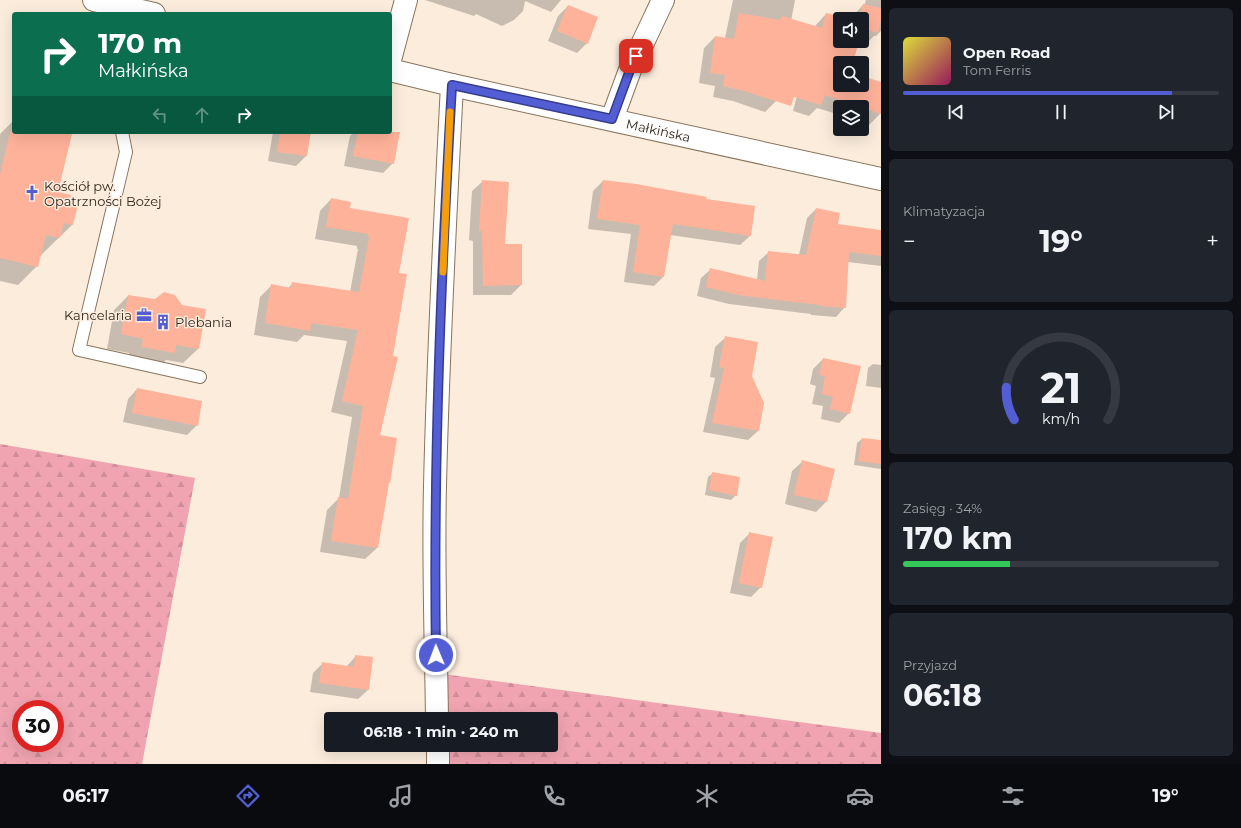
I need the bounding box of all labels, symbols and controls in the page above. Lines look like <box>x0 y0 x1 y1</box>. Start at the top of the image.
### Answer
map controls <box>833 12 869 136</box>
button: sound <box>833 12 869 48</box>
text: 170 m <box>98 26 182 60</box>
icon: right <box>32 28 84 80</box>
pin <box>619 39 653 73</box>
text: Open Road <box>963 43 1051 62</box>
icon: arrive <box>625 45 647 67</box>
button: search <box>833 56 869 92</box>
text: Małkińska <box>98 60 189 82</box>
text: Tom Ferris <box>963 62 1031 78</box>
button: layers <box>833 100 869 136</box>
icon: previous <box>945 101 967 123</box>
icon: pause <box>1050 101 1072 123</box>
icon: next <box>1155 101 1177 123</box>
icon: left <box>149 104 171 126</box>
icon: ahead <box>191 104 213 126</box>
icon: right <box>233 104 255 126</box>
street label: Małkińska <box>625 115 692 145</box>
place label: Kościół pw. Opatrzności Bożej <box>44 178 162 209</box>
church icon: Kościół pw. Opatrzności Bożej <box>23 184 41 202</box>
text: Klimatyzacja <box>903 203 985 219</box>
text: 19° <box>1039 223 1083 260</box>
text: − <box>903 228 916 255</box>
text: + <box>1206 228 1219 255</box>
office icon: Kancelaria <box>135 306 153 324</box>
place label: Kancelaria <box>64 307 132 323</box>
building icon: Plebania <box>154 313 172 331</box>
place label: Plebania <box>175 314 232 330</box>
text: 21 <box>1041 363 1081 413</box>
text: km/h <box>1042 410 1080 428</box>
text: Zasięg · 34% <box>903 500 982 516</box>
text: 170 km <box>903 520 1013 557</box>
position arrow <box>415 634 457 676</box>
text: Przyjazd <box>903 657 957 673</box>
text: 06:18 <box>903 677 982 714</box>
speed limit sign: 30 <box>12 700 64 752</box>
text: 06:18 · 1 min · 240 m <box>363 722 519 741</box>
icon: directions <box>234 782 262 810</box>
icon: music <box>387 782 415 810</box>
icon: phone <box>540 782 568 810</box>
icon: climate <box>693 782 721 810</box>
icon: car <box>846 782 874 810</box>
icon: filters <box>999 782 1027 810</box>
text: 06:17 <box>63 785 109 807</box>
text: 19° <box>1152 785 1178 807</box>

